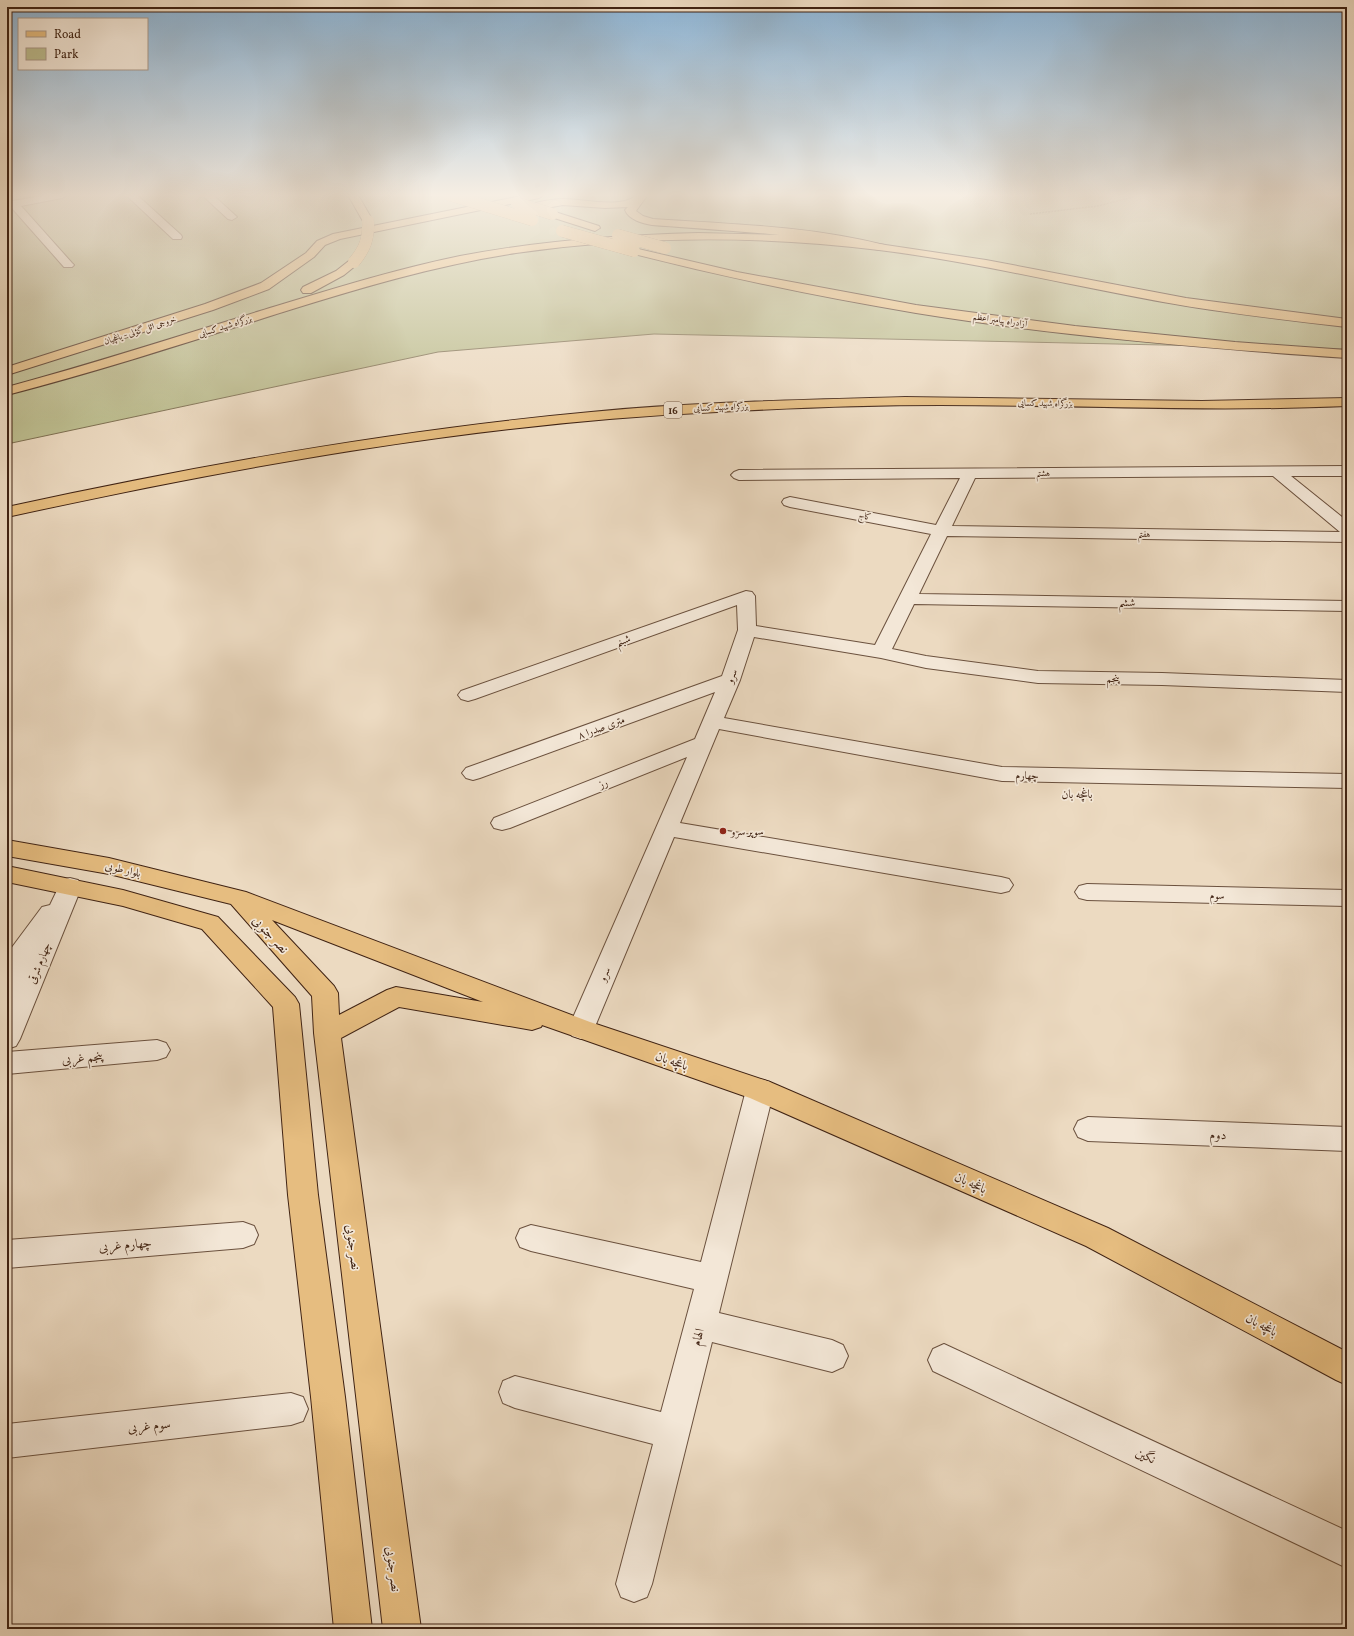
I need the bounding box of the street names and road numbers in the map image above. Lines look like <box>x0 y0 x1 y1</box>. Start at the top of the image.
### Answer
street label: آزادراه پیامبر اعظم <box>972 310 1029 333</box>
street label: بزرگراه شهید کسایی <box>197 312 254 341</box>
street label: خروجی ائل گؤلی - یاغچیان <box>102 313 178 348</box>
street label: بزرگراه شهید کسایی <box>1017 397 1073 410</box>
street label: بزرگراه شهید کسایی <box>693 400 749 415</box>
road number: 16 <box>664 402 682 418</box>
street label: هشتم <box>1036 467 1050 482</box>
street label: کاج <box>857 509 872 526</box>
street label: هفتم <box>1138 528 1150 543</box>
street label: ششم <box>1118 596 1135 613</box>
street label: شبنم <box>614 632 634 653</box>
street label: سرو <box>722 667 742 687</box>
street label: پنجم <box>1106 672 1121 689</box>
street label: ۸ متری صدرا <box>576 713 627 744</box>
street label: چهارم <box>1015 769 1039 785</box>
street label: رز <box>596 776 610 793</box>
street label: بلوار طوبی <box>103 859 142 882</box>
street label: سوم <box>1209 889 1225 905</box>
street label: نصر جنوبی <box>247 913 292 958</box>
street label: چهارم شرقی <box>25 941 56 987</box>
street label: سرو <box>595 965 615 985</box>
street label: پنجم غربی <box>61 1048 105 1072</box>
street label: باغچه بان <box>653 1048 690 1076</box>
street label: دوم <box>1209 1127 1227 1146</box>
street label: باغچه بان <box>951 1169 989 1199</box>
street label: نصر جنوبی <box>340 1223 364 1271</box>
street label: چهارم غربی <box>98 1235 153 1258</box>
street label: باغچه بان <box>1242 1310 1280 1342</box>
street label: الهام <box>688 1327 711 1349</box>
street label: سوم غربی <box>127 1416 172 1439</box>
street label: نگین <box>1132 1444 1158 1469</box>
street label: نصر جنوبی <box>380 1545 404 1593</box>

